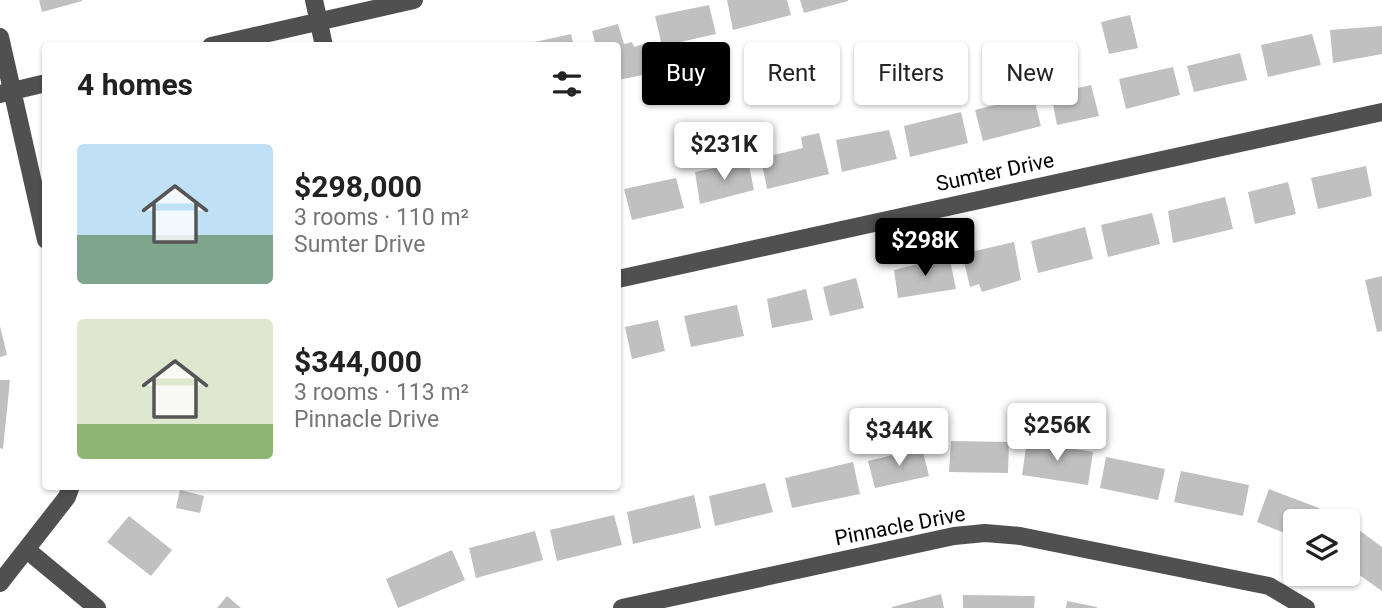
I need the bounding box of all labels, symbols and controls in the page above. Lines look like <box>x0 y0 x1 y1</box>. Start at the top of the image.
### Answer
chip: Buy <box>642 42 730 105</box>
chip: Rent <box>744 42 840 105</box>
chip: Filters <box>854 42 968 105</box>
chip: New <box>982 42 1078 105</box>
icon: filters <box>548 65 586 103</box>
text: 4 homes <box>77 67 193 102</box>
pin: $231K <box>675 122 773 182</box>
text: $231K <box>690 131 758 158</box>
street label: Sumter Drive <box>934 148 1056 196</box>
text: $298,000 <box>294 169 422 204</box>
icon: home <box>133 172 217 256</box>
text: 3 rooms · 110 m² <box>294 204 469 231</box>
pin: $298K <box>876 218 974 278</box>
text: $298K <box>891 227 959 254</box>
text: Sumter Drive <box>294 231 425 258</box>
text: $344,000 <box>294 344 422 379</box>
icon: home <box>133 347 217 431</box>
text: 3 rooms · 113 m² <box>294 379 469 406</box>
pin: $256K <box>1008 404 1106 463</box>
text: Pinnacle Drive <box>294 406 439 433</box>
pin: $344K <box>850 408 948 468</box>
text: $256K <box>1023 412 1091 439</box>
text: $344K <box>865 417 933 444</box>
street label: Pinnacle Drive <box>833 502 967 550</box>
map controls <box>1283 509 1360 586</box>
button: layers <box>1283 509 1360 586</box>

